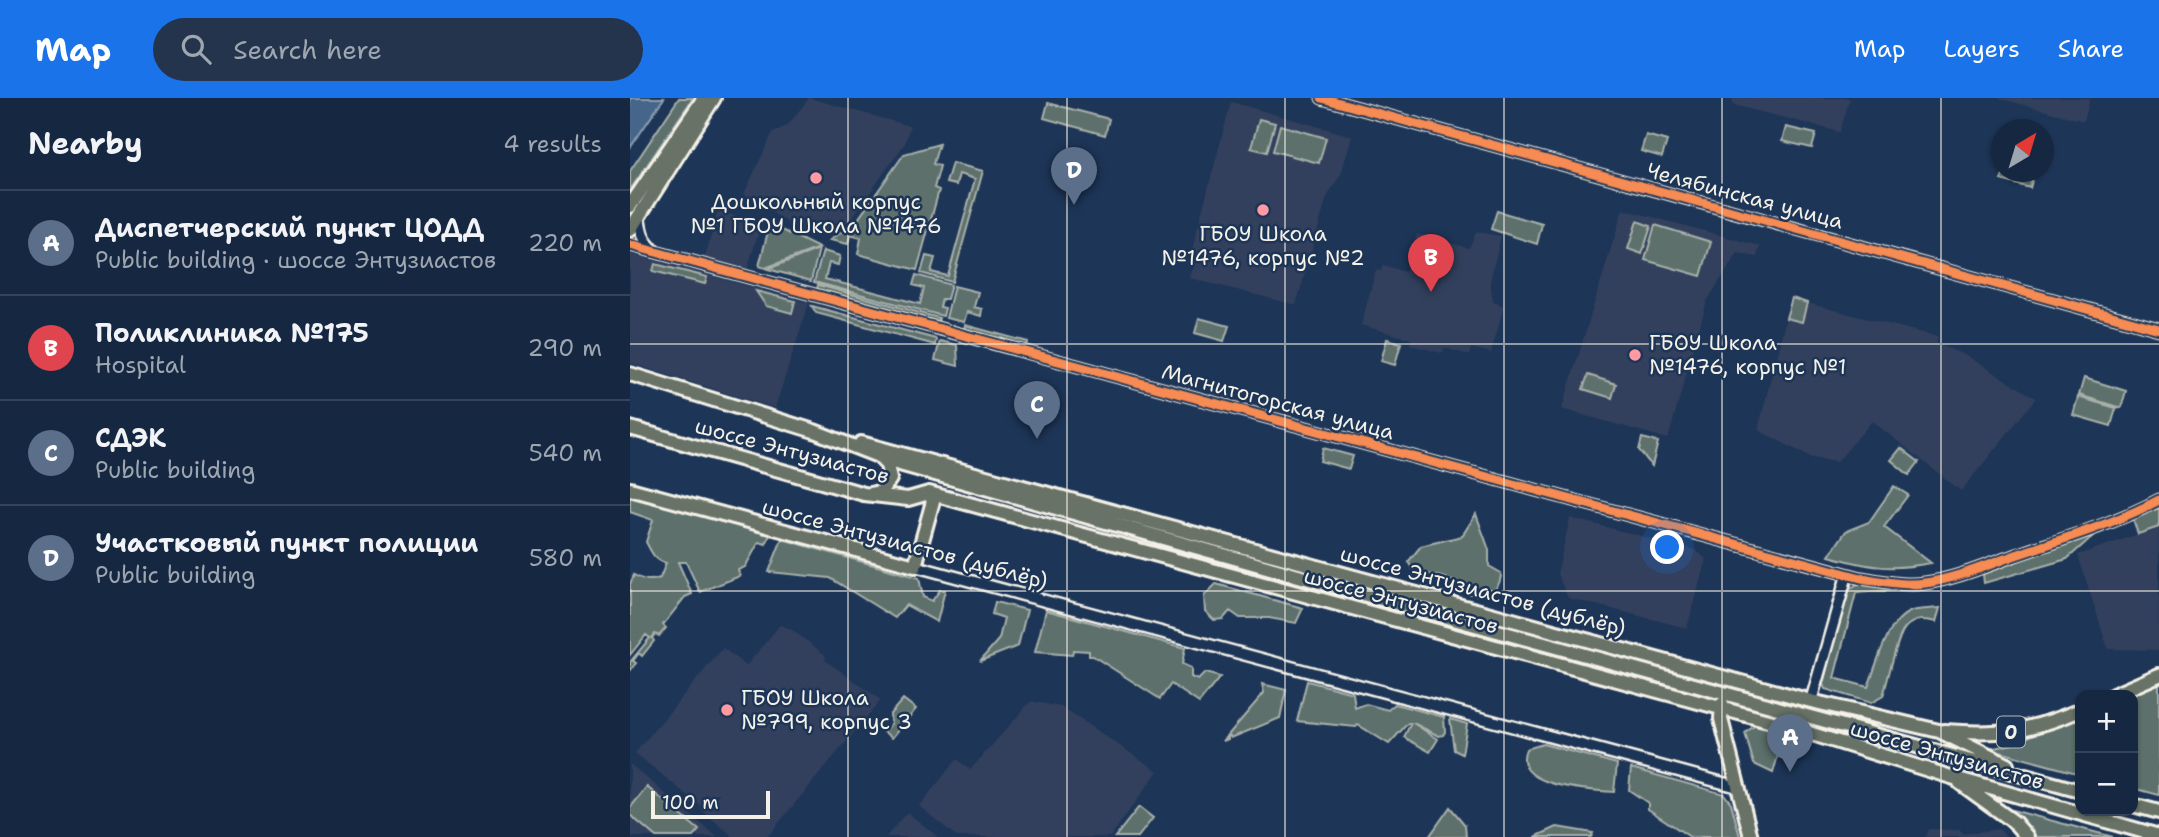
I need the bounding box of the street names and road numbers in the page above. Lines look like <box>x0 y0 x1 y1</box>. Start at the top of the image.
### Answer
street label: Челябинская улица <box>1644 156 1846 236</box>
street label: Магнитогорская улица <box>1159 357 1397 447</box>
street label: шоссе Энтузиастов <box>692 412 892 490</box>
street label: шоссе Энтузиастов (дублёр) <box>759 492 1051 596</box>
street label: шоссе Энтузиастов (дублёр) <box>1338 541 1628 641</box>
street label: шоссе Энтузиастов <box>1301 563 1501 639</box>
street label: шоссе Энтузиастов <box>1847 714 2047 796</box>
road number: 0 <box>1997 716 2025 748</box>

